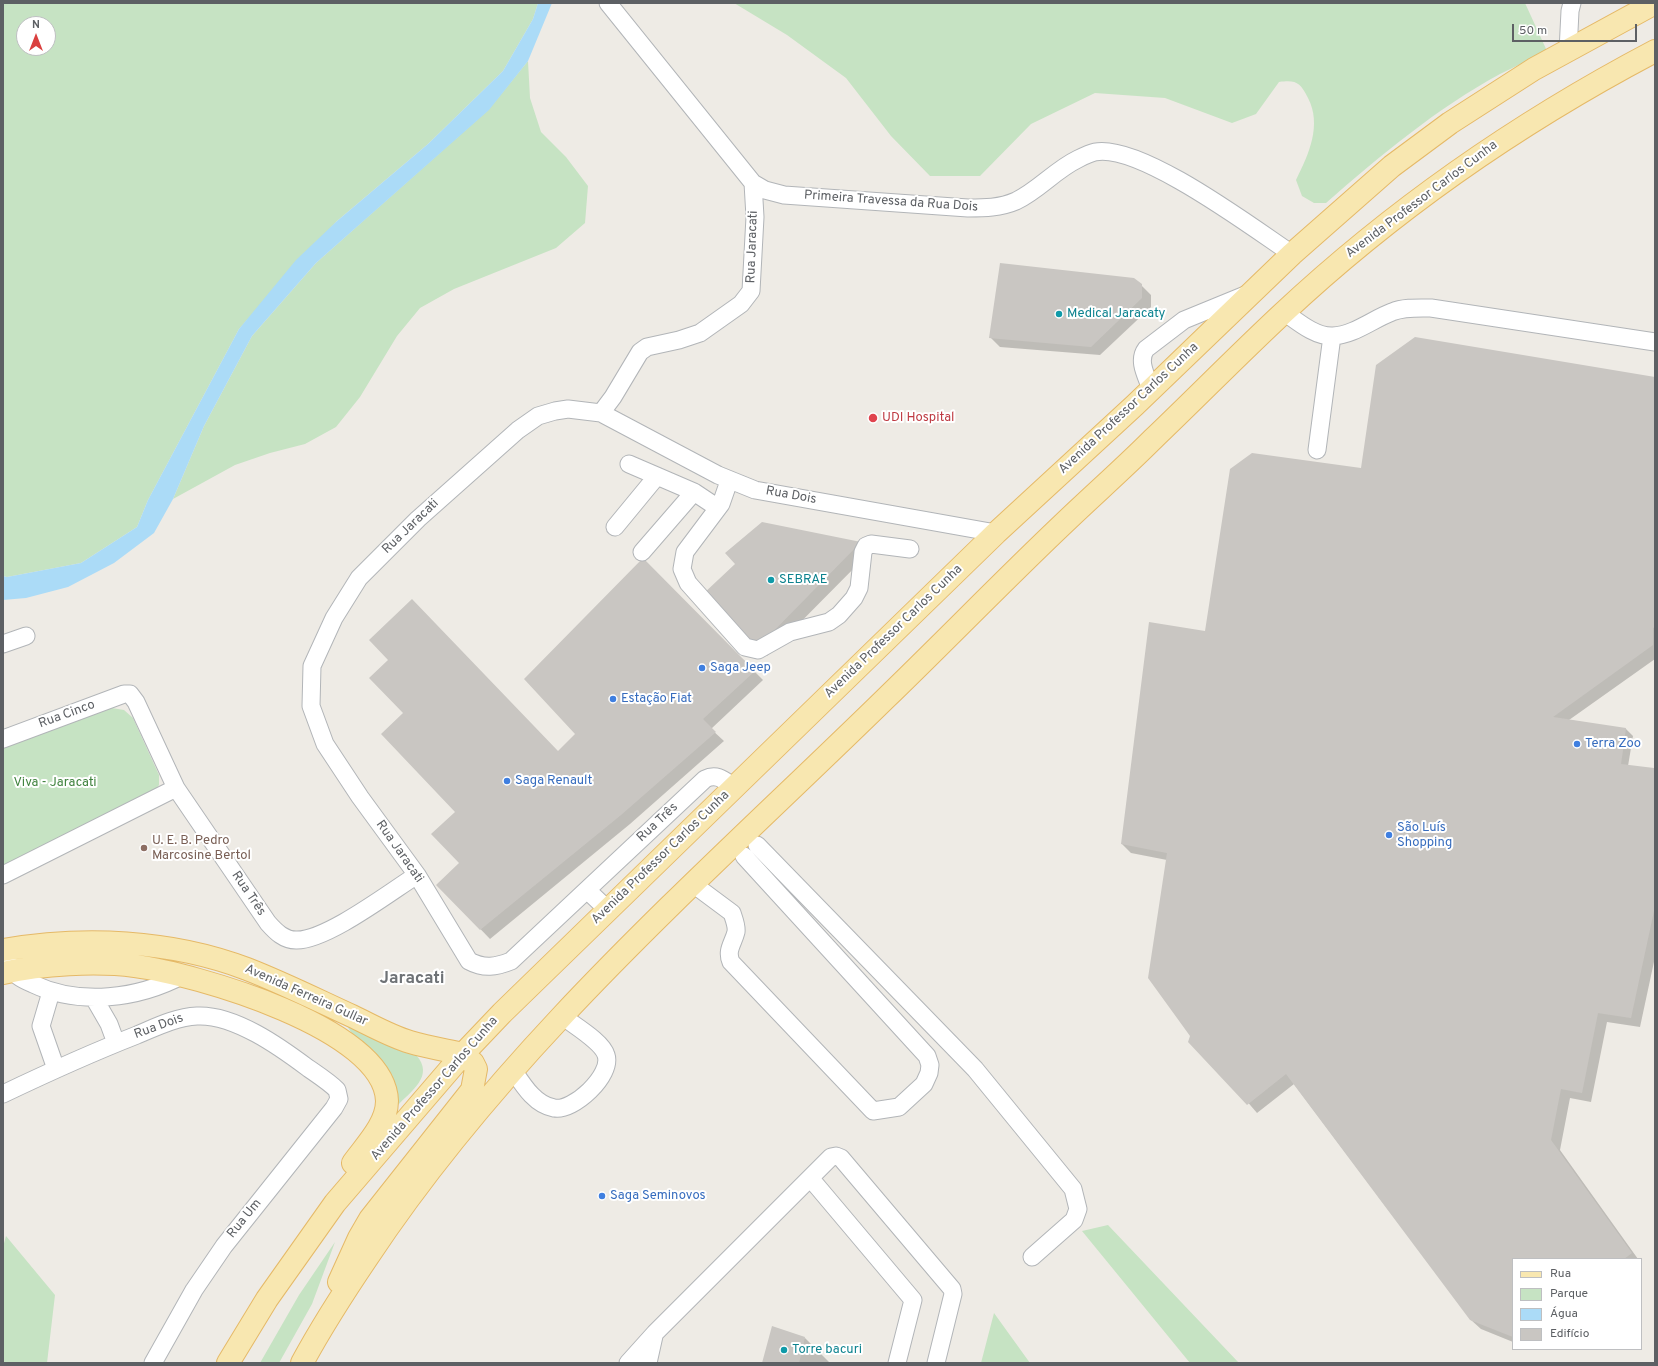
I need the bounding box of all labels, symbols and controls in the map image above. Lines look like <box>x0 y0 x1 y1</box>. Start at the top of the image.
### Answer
north arrow <box>16 16 56 56</box>
scale bar <box>1514 16 1639 42</box>
text: N <box>32 18 40 32</box>
text: 50 m <box>1519 23 1547 39</box>
street label: Avenida Professor Carlos Cunha <box>1343 138 1501 262</box>
street label: Primeira Travessa da Rua Dois <box>803 188 979 216</box>
street label: Rua Jaracati <box>744 210 762 284</box>
place label: Medical Jaracaty <box>1067 306 1165 322</box>
marker: Medical Jaracaty <box>1054 309 1064 319</box>
street label: Avenida Professor Carlos Cunha <box>1056 340 1202 478</box>
place label: UDI Hospital <box>882 410 955 426</box>
marker: UDI Hospital <box>867 412 879 424</box>
street label: Rua Dois <box>764 484 818 508</box>
street label: Rua Jaracati <box>379 496 443 558</box>
street label: Avenida Professor Carlos Cunha <box>822 562 966 702</box>
place label: SEBRAE <box>779 572 828 588</box>
marker: SEBRAE <box>766 575 776 585</box>
place label: Saga Jeep <box>710 660 771 676</box>
marker: Saga Jeep <box>697 663 707 673</box>
place label: Estação Fiat <box>621 691 692 707</box>
marker: Estação Fiat <box>608 694 618 704</box>
street label: Rua Cinco <box>37 698 97 732</box>
place label: Terra Zoo <box>1585 736 1641 752</box>
marker: Terra Zoo <box>1572 739 1582 749</box>
place label: Saga Renault <box>515 773 592 789</box>
park label: Viva - Jaracati <box>13 775 97 791</box>
marker: Saga Renault <box>502 776 512 786</box>
street label: Avenida Professor Carlos Cunha <box>589 788 733 928</box>
street label: Rua Três <box>634 800 682 846</box>
street label: Rua Jaracati <box>372 818 426 886</box>
place label: São Luís Shopping <box>1397 820 1452 851</box>
marker: São Luís Shopping <box>1384 830 1394 840</box>
place label: U. E. B. Pedro Marcosine Bertol <box>152 833 251 864</box>
marker: U. E. B. Pedro Marcosine Bertol <box>139 843 149 853</box>
street label: Rua Três <box>227 869 269 919</box>
street label: Avenida Ferreira Gullar <box>242 962 370 1030</box>
district label: Jaracati <box>380 970 444 990</box>
street label: Rua Dois <box>132 1011 186 1043</box>
street label: Avenida Professor Carlos Cunha <box>368 1014 502 1164</box>
place label: Saga Seminovos <box>610 1188 706 1204</box>
marker: Saga Seminovos <box>597 1191 607 1201</box>
street label: Rua Um <box>225 1196 265 1242</box>
legend <box>1512 1258 1642 1350</box>
text: Rua <box>1550 1266 1571 1282</box>
text: Parque <box>1550 1286 1588 1302</box>
text: Água <box>1550 1306 1578 1322</box>
text: Edifício <box>1550 1326 1589 1342</box>
place label: Torre bacuri <box>792 1342 862 1358</box>
marker: Torre bacuri <box>779 1345 789 1355</box>

